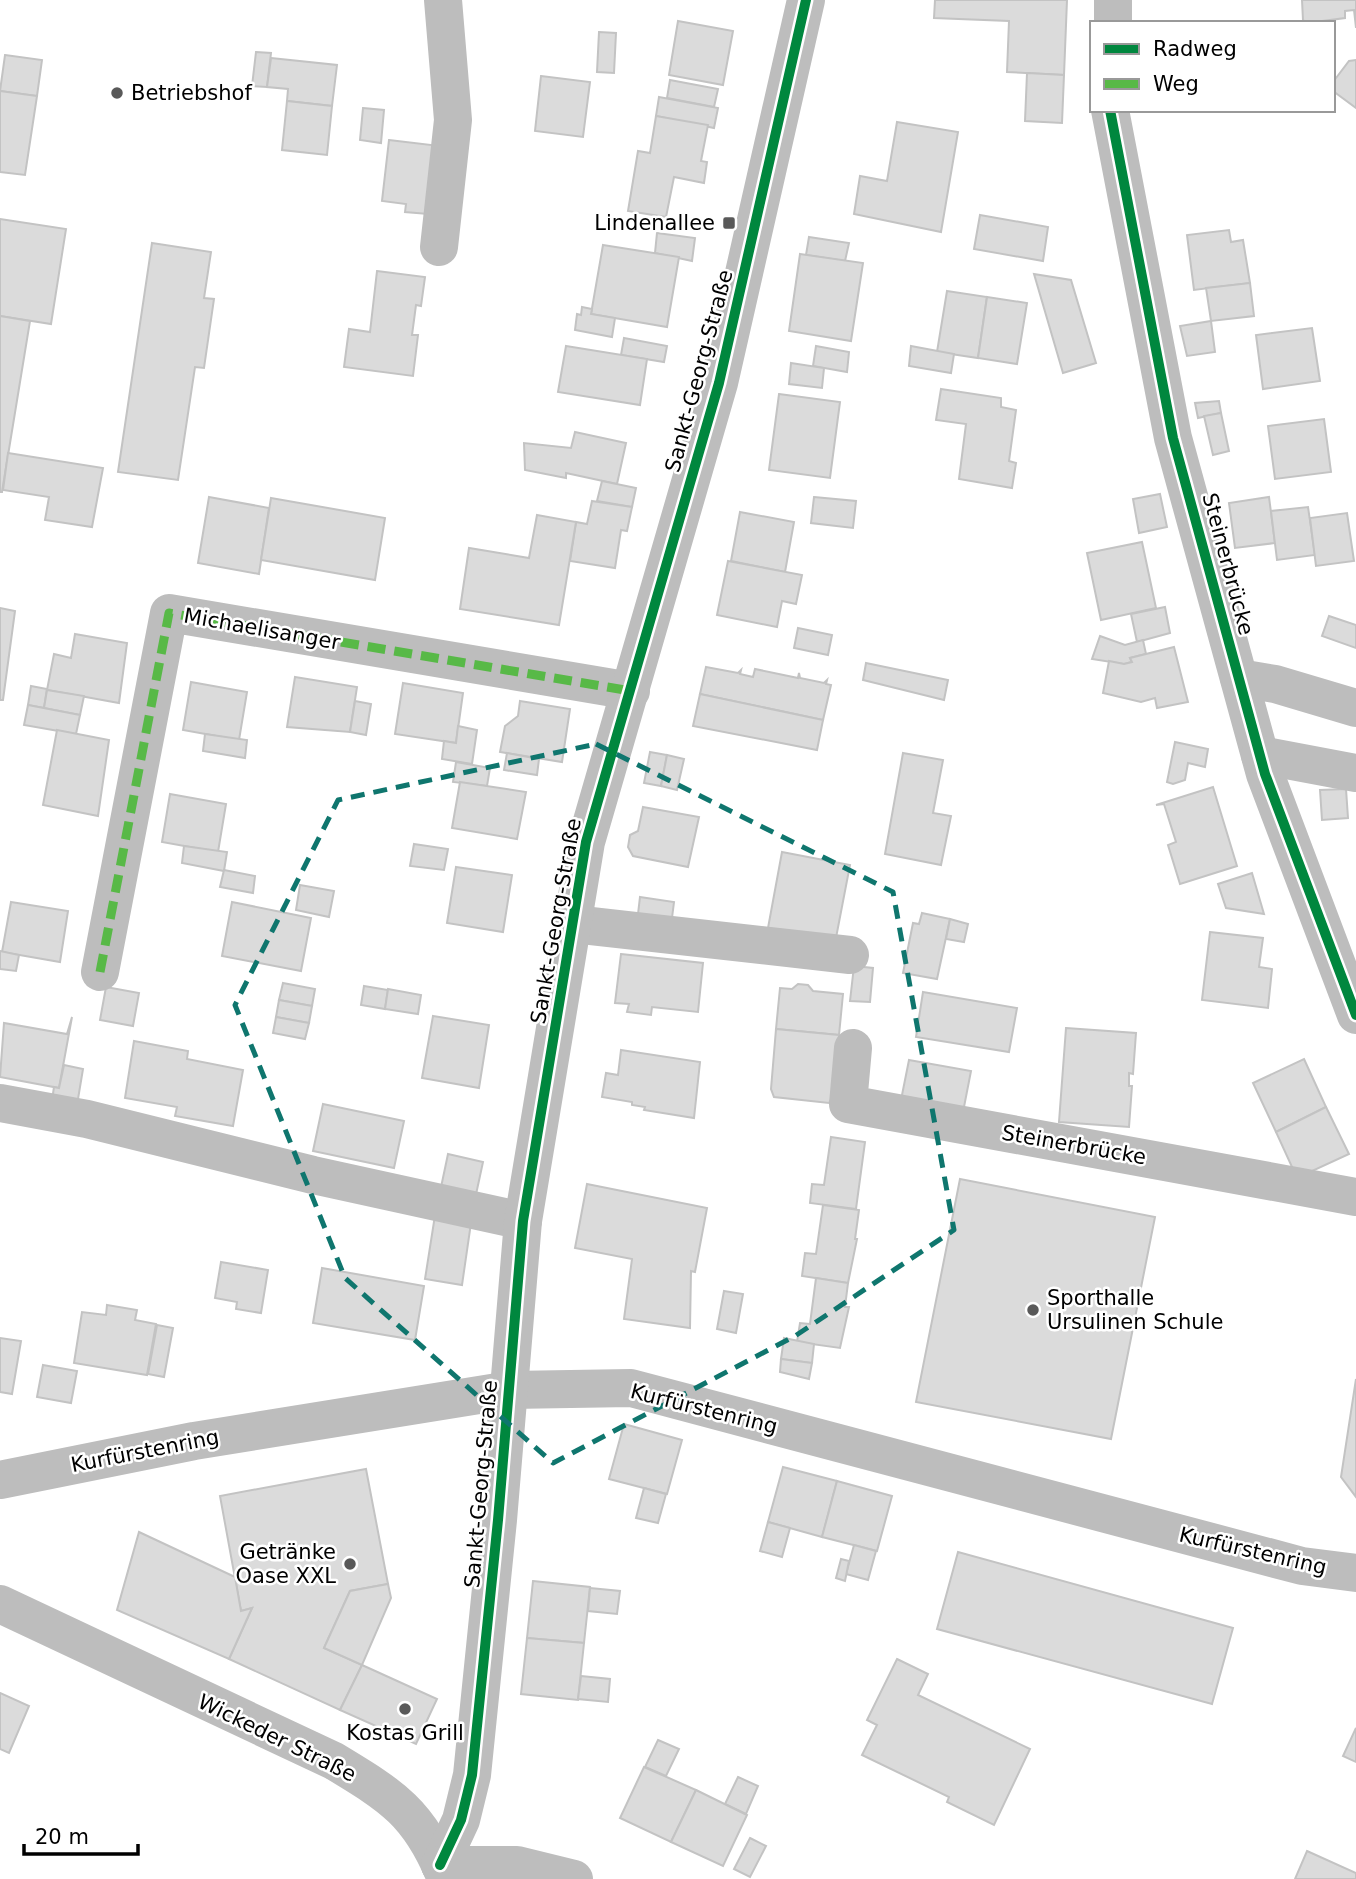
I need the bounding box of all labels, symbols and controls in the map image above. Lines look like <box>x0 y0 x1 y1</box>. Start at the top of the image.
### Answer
legend <box>1090 21 1335 112</box>
text: Radweg <box>1153 37 1237 61</box>
text: Weg <box>1153 72 1199 96</box>
place label: Betriebshof <box>131 81 252 105</box>
marker: Betriebshof <box>109 85 125 101</box>
place label: Lindenallee <box>594 211 715 235</box>
marker: Lindenallee <box>721 215 737 231</box>
street label: Sankt-Georg-Straße <box>660 267 738 475</box>
street label: Steinerbrücke <box>1197 490 1259 638</box>
street label: Michaelisanger <box>182 603 342 655</box>
street label: Sankt-Georg-Straße <box>526 816 586 1026</box>
street label: Steinerbrücke <box>1000 1120 1148 1170</box>
place label: Sporthalle Ursulinen Schule <box>1047 1286 1223 1334</box>
marker: Sporthalle Ursulinen Schule <box>1025 1302 1041 1318</box>
street label: Sankt-Georg-Straße <box>460 1379 502 1589</box>
street label: Kurfürstenring <box>628 1379 780 1439</box>
street label: Kurfürstenring <box>69 1425 221 1477</box>
street label: Kurfürstenring <box>1177 1522 1329 1580</box>
place label: Getränke Oase XXL <box>236 1540 336 1588</box>
marker: Getränke Oase XXL <box>342 1556 358 1572</box>
street label: Wickeder Straße <box>194 1689 360 1787</box>
marker: Kostas Grill <box>397 1701 413 1717</box>
place label: Kostas Grill <box>346 1721 464 1745</box>
scale bar <box>24 1812 138 1856</box>
text: 20 m <box>35 1825 89 1849</box>

